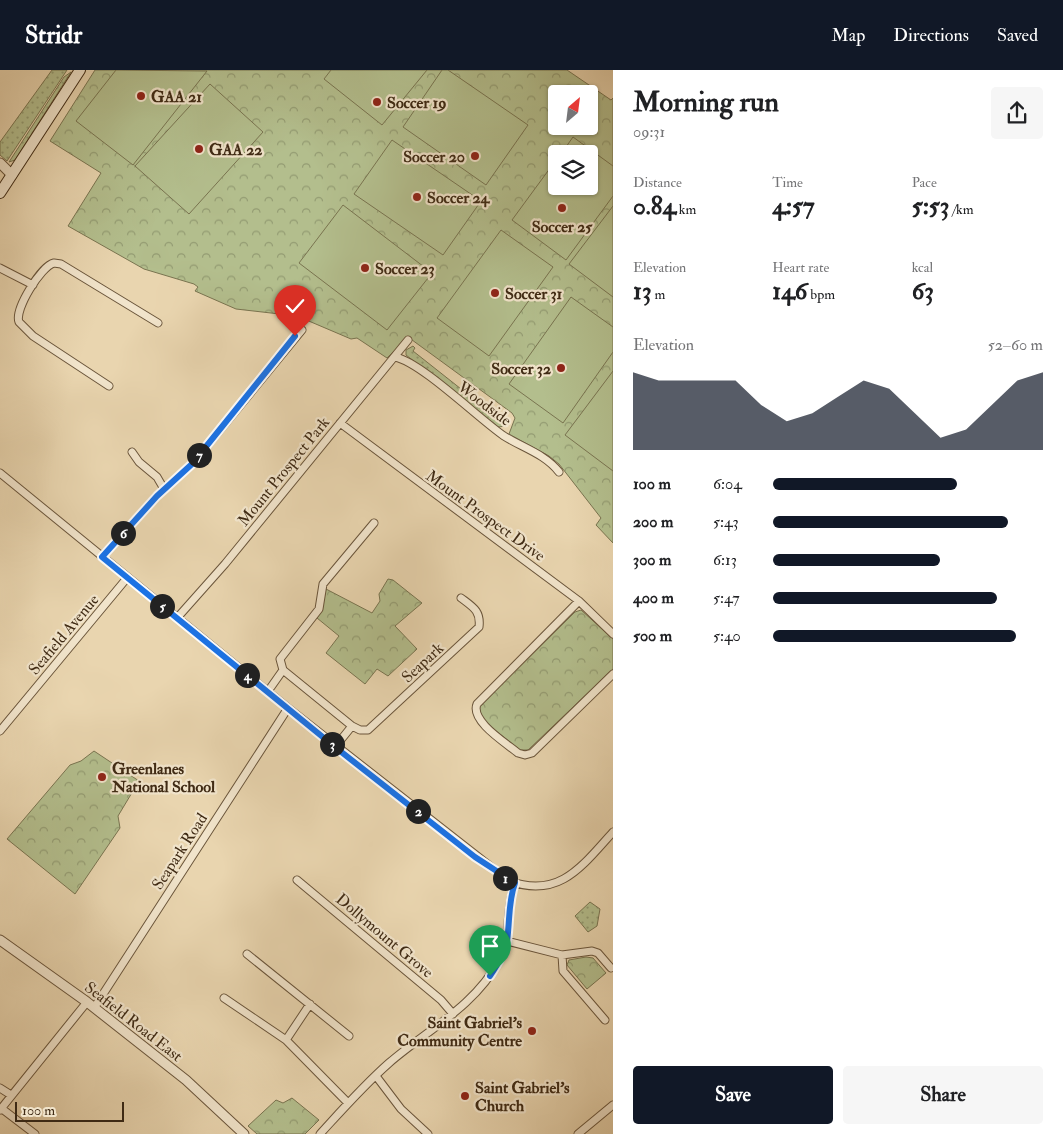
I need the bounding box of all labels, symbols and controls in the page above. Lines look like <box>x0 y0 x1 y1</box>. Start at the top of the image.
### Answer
text: Stridr <box>25 20 82 51</box>
text: Map <box>832 24 865 47</box>
text: Directions <box>893 24 969 47</box>
text: Saved <box>997 24 1038 47</box>
north arrow <box>548 85 598 135</box>
map controls <box>548 85 598 195</box>
text: Morning run <box>633 85 779 120</box>
place label: GAA 21 <box>151 87 202 107</box>
button: share <box>991 87 1043 139</box>
marker: GAA 21 <box>135 90 147 102</box>
place label: Soccer 19 <box>387 93 446 113</box>
marker: Soccer 19 <box>371 96 383 108</box>
text: 09:31 <box>633 122 665 142</box>
place label: GAA 22 <box>209 140 262 160</box>
marker: GAA 22 <box>193 143 205 155</box>
button: layers <box>548 145 598 195</box>
place label: Soccer 20 <box>403 147 465 167</box>
marker: Soccer 20 <box>469 150 481 162</box>
text: Distance <box>633 174 682 191</box>
text: Time <box>772 174 803 191</box>
text: Pace <box>912 174 937 191</box>
place label: Soccer 24 <box>427 188 491 208</box>
marker: Soccer 24 <box>411 191 423 203</box>
text: 0.84 <box>633 191 676 222</box>
text: 4:57 <box>772 191 814 222</box>
text: 5:53 <box>912 191 949 222</box>
text: km <box>676 201 696 218</box>
text: /km <box>949 201 974 218</box>
marker: Soccer 25 <box>556 202 568 214</box>
place label: Soccer 25 <box>532 217 593 237</box>
place label: Soccer 23 <box>375 259 435 279</box>
text: Elevation <box>633 259 686 276</box>
text: Heart rate <box>772 259 829 276</box>
text: kcal <box>912 259 933 276</box>
marker: Soccer 23 <box>359 262 371 274</box>
text: 13 <box>633 276 652 307</box>
text: 146 <box>772 276 807 307</box>
text: 63 <box>912 276 934 307</box>
place label: Soccer 31 <box>505 284 563 304</box>
pin <box>274 285 316 336</box>
text: m <box>652 286 665 303</box>
text: bpm <box>807 286 835 303</box>
marker: Soccer 31 <box>489 287 501 299</box>
icon: check <box>281 292 309 320</box>
text: Elevation <box>633 335 694 355</box>
text: 52–60 m <box>988 335 1043 355</box>
place label: Soccer 32 <box>491 359 551 379</box>
marker: Soccer 32 <box>555 362 567 374</box>
street label: Woodside <box>453 376 516 431</box>
street label: Mount Prospect Park <box>233 413 335 531</box>
pin: 7 <box>186 442 212 468</box>
text: 7 <box>196 447 203 464</box>
street label: Mount Prospect Drive <box>421 466 549 567</box>
text: 100 m <box>633 474 671 494</box>
text: 6:04 <box>713 474 742 494</box>
text: 200 m <box>633 512 673 532</box>
text: 5:43 <box>713 512 739 532</box>
pin: 6 <box>110 520 136 546</box>
text: 6 <box>120 525 127 542</box>
text: 300 m <box>633 550 671 570</box>
text: 6:13 <box>713 550 737 570</box>
text: 400 m <box>633 588 674 608</box>
text: 5:47 <box>713 588 740 608</box>
street label: Seafield Avenue <box>24 590 104 679</box>
pin: 5 <box>150 594 174 618</box>
text: 5 <box>159 598 166 615</box>
text: 500 m <box>633 626 672 646</box>
text: 5:40 <box>713 626 741 646</box>
street label: Seapark <box>397 638 449 688</box>
pin: 4 <box>234 662 260 688</box>
text: 4 <box>244 667 251 684</box>
pin: 3 <box>320 732 344 756</box>
text: 3 <box>330 736 335 753</box>
place label: Greenlanes National School <box>111 759 216 797</box>
marker: Greenlanes National School <box>96 771 108 783</box>
pin: 2 <box>406 798 430 824</box>
text: 2 <box>415 803 422 820</box>
street label: Seapark Road <box>148 809 213 894</box>
pin: 1 <box>492 866 518 890</box>
text: 1 <box>503 870 508 887</box>
street label: Dollymount Grove <box>331 889 437 983</box>
pin <box>469 925 511 976</box>
icon: arrive <box>476 932 504 960</box>
street label: Seafield Road East <box>81 977 186 1066</box>
place label: Saint Gabriel's Community Centre <box>397 1013 523 1052</box>
marker: Saint Gabriel's Community Centre <box>526 1025 538 1037</box>
button: Save <box>633 1066 833 1124</box>
button: Share <box>843 1066 1043 1124</box>
place label: Saint Gabriel's Church <box>475 1078 570 1116</box>
marker: Saint Gabriel's Church <box>459 1090 471 1102</box>
scale bar <box>15 1099 124 1122</box>
text: 100 m <box>22 1102 55 1119</box>

